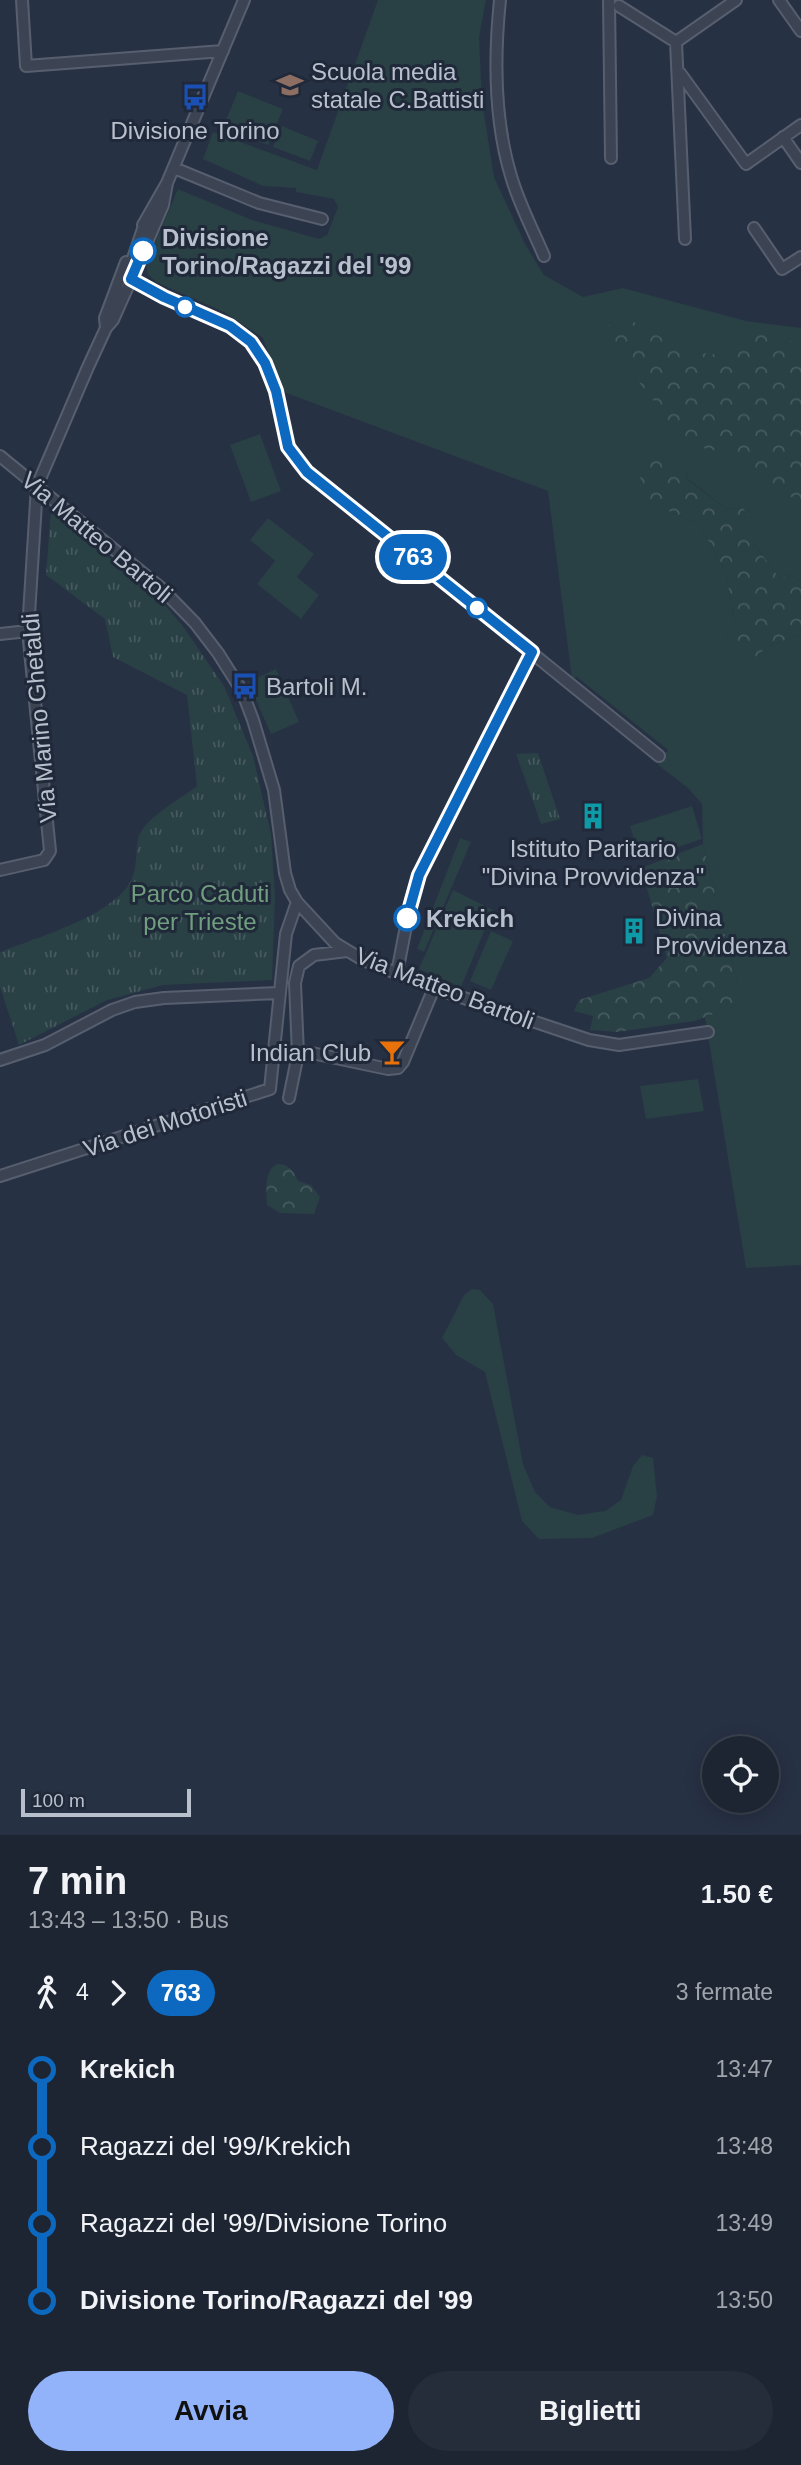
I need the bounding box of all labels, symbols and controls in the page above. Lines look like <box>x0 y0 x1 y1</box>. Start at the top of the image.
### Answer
place label: Scuola media statale C.Battisti <box>311 58 484 113</box>
school or university icon: Scuola media statale C.Battisti <box>275 70 305 100</box>
bus stop icon: Divisione Torino <box>180 82 210 112</box>
place label: Divisione Torino <box>111 117 279 144</box>
place label: Divisione Torino/Ragazzi del '99 <box>162 224 411 279</box>
marker: Divisione Torino/Ragazzi del '99 <box>130 238 156 264</box>
unlabelled marker <box>175 297 195 317</box>
street label: Via Matteo Bartoli <box>16 466 178 608</box>
line badge: 763 <box>373 534 453 580</box>
text: 763 <box>393 543 433 570</box>
unlabelled marker <box>467 598 487 618</box>
street label: Via Marino Ghetaldi <box>16 612 62 824</box>
bus stop icon: Bartoli M. <box>230 671 260 701</box>
place label: Bartoli M. <box>266 673 367 700</box>
building icon: Istituto Paritario "Divina Provvidenza" <box>578 801 608 831</box>
place label: Istituto Paritario "Divina Provvidenza" <box>482 835 704 890</box>
park label: Parco Caduti per Trieste <box>131 880 269 935</box>
place label: Divina Provvidenza <box>655 904 788 959</box>
marker: Krekich <box>394 905 420 931</box>
place label: Krekich <box>426 905 514 932</box>
building icon: Divina Provvidenza <box>619 916 649 946</box>
street label: Via Matteo Bartoli <box>352 942 538 1034</box>
bar icon: Indian Club <box>377 1037 407 1067</box>
place label: Indian Club <box>250 1039 371 1066</box>
street label: Via dei Motoristi <box>80 1084 250 1162</box>
map controls <box>702 1736 779 1813</box>
button: locate <box>702 1736 779 1813</box>
scale bar <box>21 1786 191 1818</box>
text: 100 m <box>32 1790 85 1811</box>
text: 7 min <box>28 1860 127 1902</box>
text: 1.50 € <box>701 1879 773 1909</box>
text: 13:43 – 13:50 · Bus <box>28 1907 229 1933</box>
icon: walk <box>28 1974 66 2012</box>
icon: forward <box>99 1974 137 2012</box>
text: 4 <box>76 1979 89 2005</box>
text: 763 <box>161 1979 201 2006</box>
text: 3 fermate <box>676 1979 773 2005</box>
text: Krekich <box>80 2054 175 2084</box>
text: 13:47 <box>715 2056 773 2082</box>
text: Ragazzi del '99/Krekich <box>80 2131 351 2161</box>
text: 13:48 <box>715 2133 773 2159</box>
text: Ragazzi del '99/Divisione Torino <box>80 2208 447 2238</box>
text: 13:49 <box>715 2210 773 2236</box>
text: Divisione Torino/Ragazzi del '99 <box>80 2285 473 2315</box>
text: 13:50 <box>715 2287 773 2313</box>
button: Avvia <box>28 2371 394 2451</box>
button: Biglietti <box>408 2371 773 2451</box>

